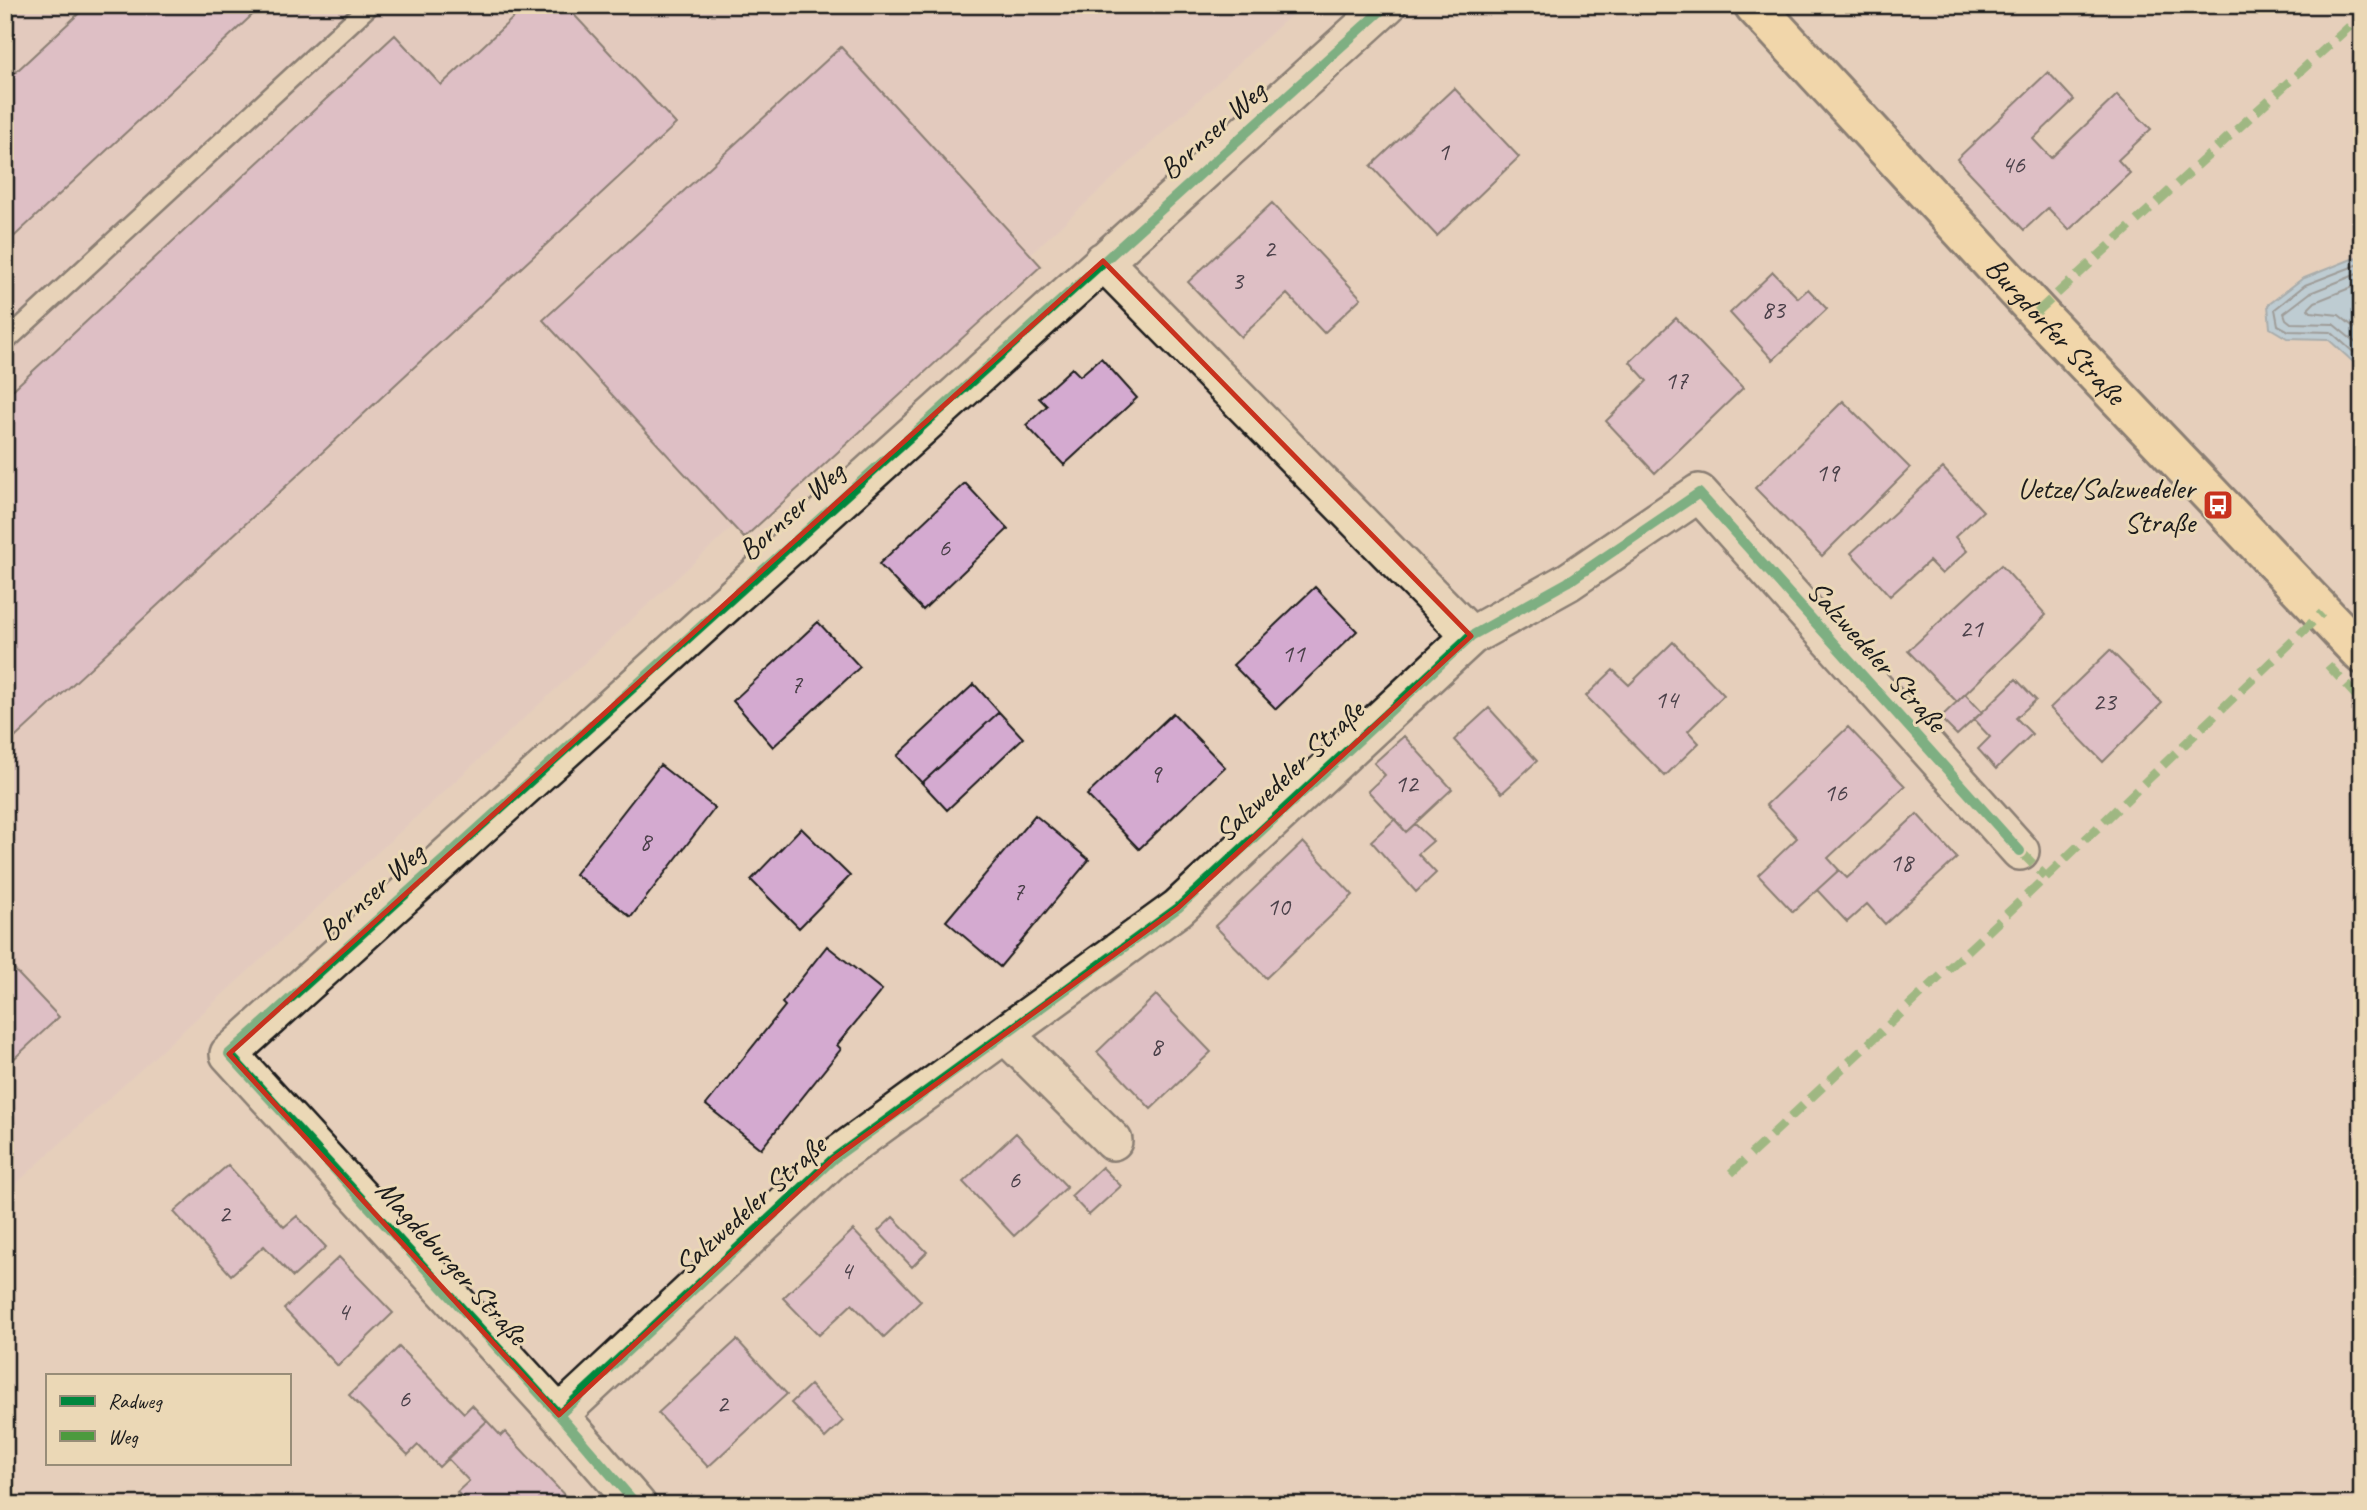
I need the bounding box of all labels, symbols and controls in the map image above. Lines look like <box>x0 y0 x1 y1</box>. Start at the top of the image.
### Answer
street label: Bornser Weg <box>1151 71 1275 188</box>
house number: 1 <box>1437 135 1450 168</box>
house number: 46 <box>2001 148 2026 181</box>
house number: 2 <box>1263 232 1277 265</box>
street label: Burgdorfer Straße <box>1977 249 2136 414</box>
house number: 3 <box>1231 264 1245 297</box>
house number: 83 <box>1761 293 1787 326</box>
house number: 17 <box>1664 364 1689 397</box>
street label: Bornser Weg <box>730 452 854 569</box>
house number: 19 <box>1815 456 1841 489</box>
place label: Uetze/Salzwedeler Straße <box>2017 469 2197 541</box>
bus stop icon: Uetze/Salzwedeler Straße <box>2201 488 2235 522</box>
house number: 6 <box>938 531 951 564</box>
street label: Salzwedeler Straße <box>1799 572 1957 741</box>
house number: 21 <box>1959 612 1984 645</box>
house number: 11 <box>1281 637 1306 670</box>
house number: 7 <box>790 668 803 701</box>
house number: 14 <box>1654 683 1680 716</box>
house number: 23 <box>2092 685 2118 718</box>
street label: Salzwedeler Straße <box>1206 690 1374 850</box>
house number: 9 <box>1149 757 1163 790</box>
house number: 12 <box>1394 767 1420 800</box>
house number: 16 <box>1823 776 1848 809</box>
house number: 8 <box>639 825 653 858</box>
street label: Bornser Weg <box>310 833 434 950</box>
house number: 18 <box>1889 846 1915 879</box>
house number: 7 <box>1012 875 1025 908</box>
house number: 10 <box>1266 890 1292 923</box>
house number: 8 <box>1150 1030 1164 1063</box>
street label: Salzwedeler Straße <box>666 1125 835 1283</box>
house number: 6 <box>1008 1163 1021 1196</box>
street label: Magdeburger Straße <box>368 1171 538 1354</box>
house number: 2 <box>218 1197 232 1230</box>
house number: 4 <box>840 1254 854 1287</box>
house number: 4 <box>337 1295 351 1328</box>
legend <box>46 1374 290 1464</box>
house number: 6 <box>398 1382 411 1415</box>
house number: 2 <box>716 1387 730 1420</box>
text: Radweg <box>108 1388 163 1414</box>
text: Weg <box>108 1424 139 1450</box>

